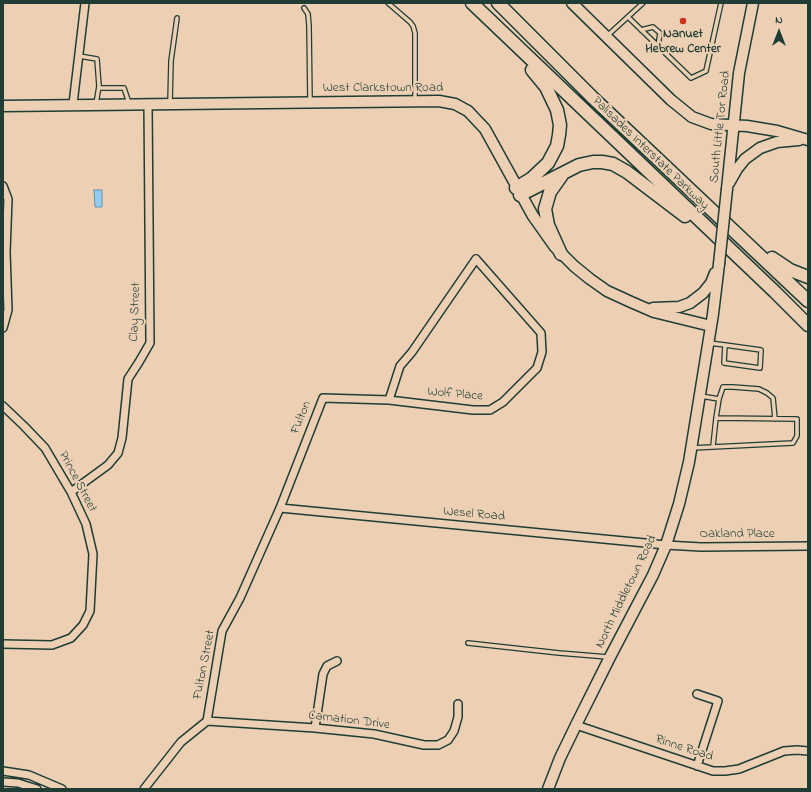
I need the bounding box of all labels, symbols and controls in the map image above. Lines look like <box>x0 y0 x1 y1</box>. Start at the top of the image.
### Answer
north arrow <box>759 12 799 52</box>
text: N <box>775 12 783 28</box>
marker: Nanuet Hebrew Center <box>678 16 688 26</box>
place label: Nanuet Hebrew Center <box>645 27 721 58</box>
street label: South Little Tor Road <box>707 70 735 184</box>
street label: West Clarkstown Road <box>323 81 443 97</box>
street label: Palisades Interstate Parkway <box>588 94 712 214</box>
street label: Clay Street <box>127 282 145 342</box>
street label: Wolf Place <box>427 385 483 405</box>
street label: Fulton <box>288 399 316 437</box>
street label: Prince Street <box>54 449 100 515</box>
street label: Wesel Road <box>442 505 506 525</box>
street label: Oakland Place <box>700 527 774 543</box>
street label: North Middletown Road <box>593 533 661 651</box>
street label: Fulton Street <box>191 629 219 701</box>
street label: Carnation Drive <box>307 708 391 734</box>
street label: Rinne Road <box>653 732 715 766</box>

